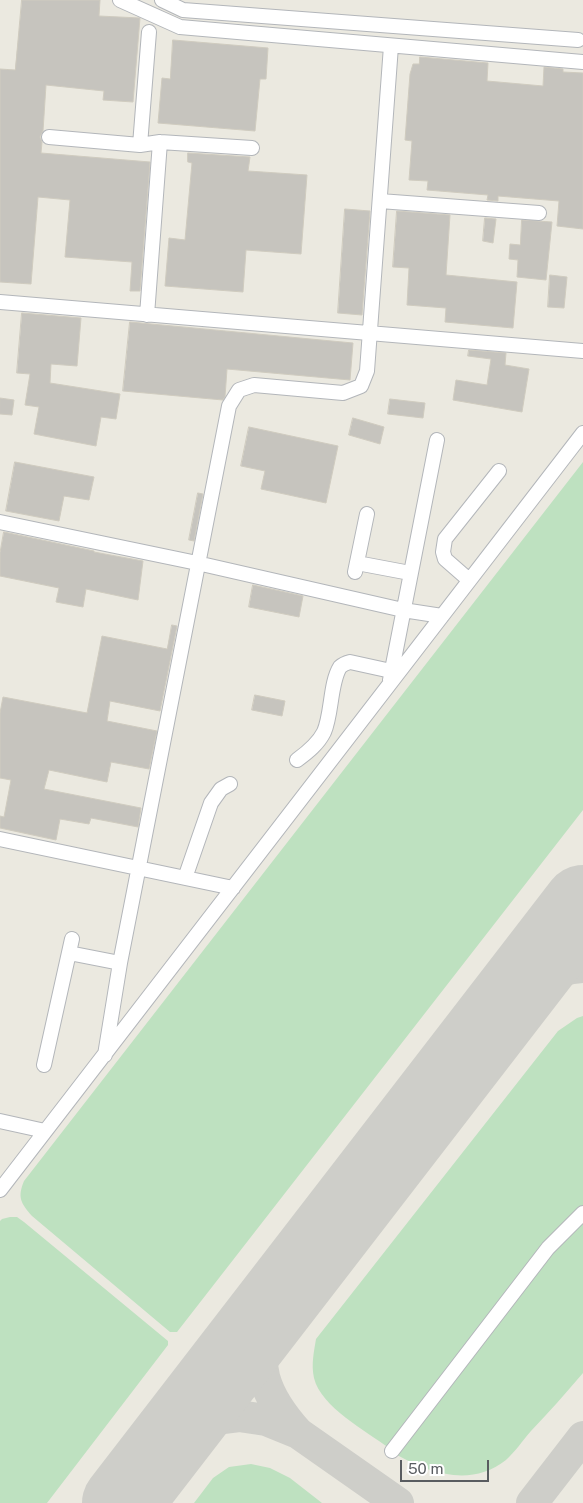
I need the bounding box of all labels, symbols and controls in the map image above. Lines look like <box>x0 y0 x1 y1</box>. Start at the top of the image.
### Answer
scale bar <box>403 1450 492 1482</box>
text: 50 m <box>408 1460 443 1477</box>

